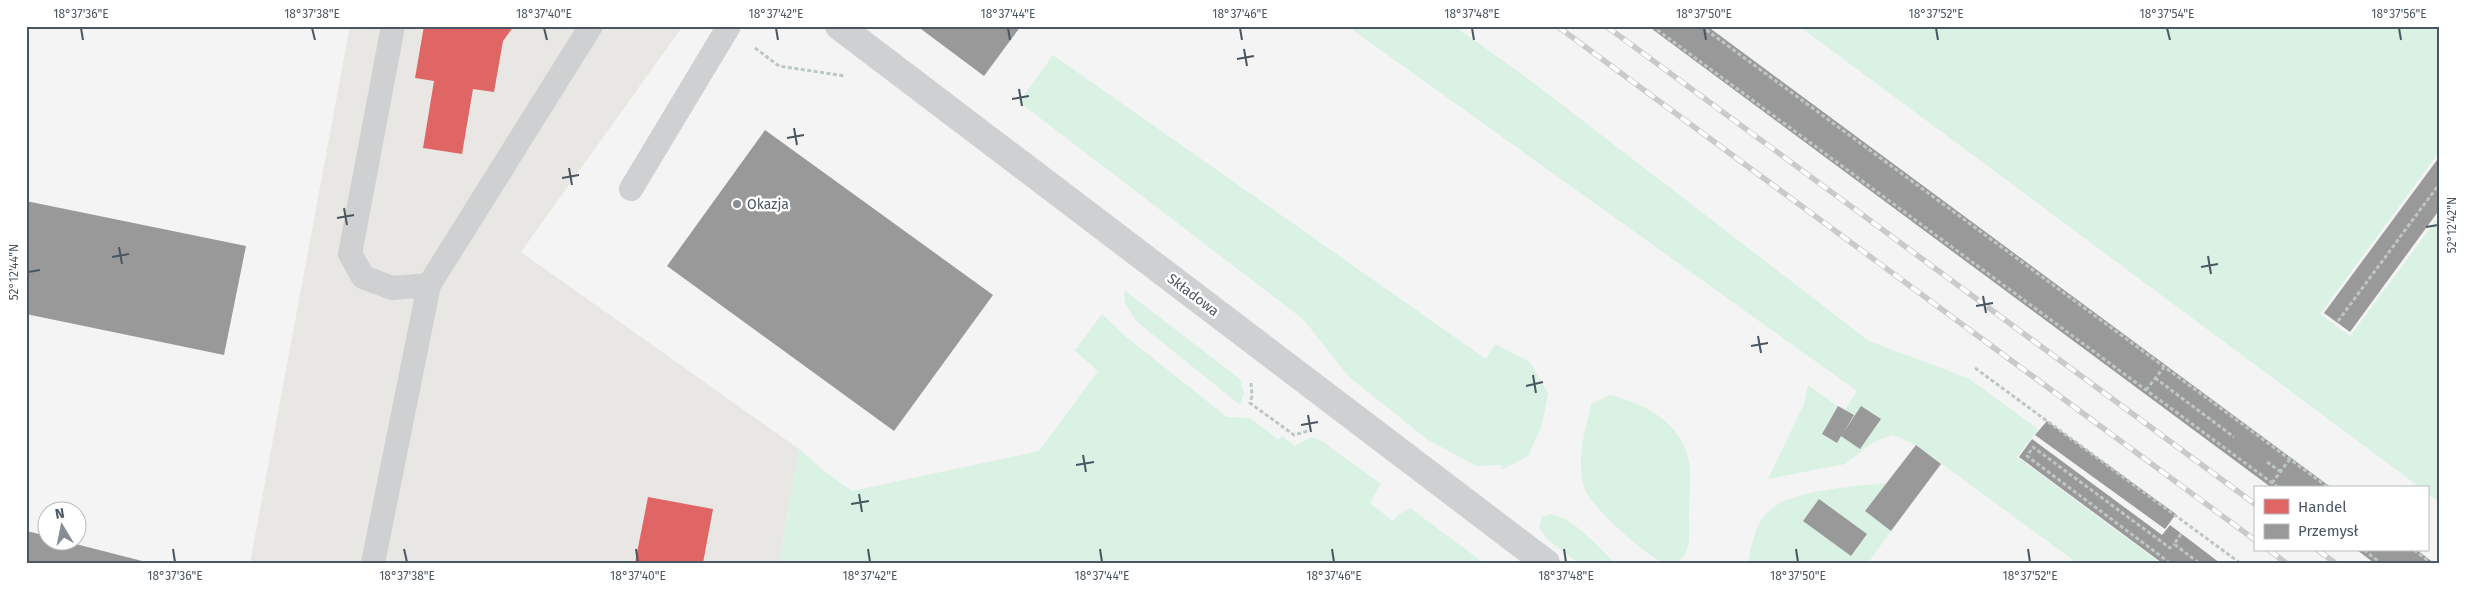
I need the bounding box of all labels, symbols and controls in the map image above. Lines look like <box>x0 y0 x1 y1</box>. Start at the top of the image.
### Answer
text: 18°37'36"E <box>53 7 109 21</box>
text: 18°37'38"E <box>284 7 340 21</box>
text: 18°37'40"E <box>516 7 572 21</box>
text: 18°37'42"E <box>749 7 803 21</box>
text: 18°37'44"E <box>981 7 1035 21</box>
text: 18°37'46"E <box>1212 7 1268 21</box>
text: 18°37'48"E <box>1444 7 1500 21</box>
text: 18°37'50"E <box>1676 7 1732 21</box>
text: 18°37'52"E <box>1908 7 1964 21</box>
text: 18°37'54"E <box>2139 7 2195 21</box>
text: 18°37'56"E <box>2371 7 2427 21</box>
place label: Okazja <box>747 196 789 213</box>
text: 52°12'42"N <box>2445 197 2459 253</box>
marker: Okazja <box>731 198 743 210</box>
text: 52°12'44"N <box>7 244 21 300</box>
street label: Składowa <box>1164 270 1222 320</box>
legend <box>2254 486 2428 552</box>
text: Handel <box>2298 498 2347 516</box>
north arrow <box>38 502 88 552</box>
text: N <box>54 505 66 523</box>
text: Przemysł <box>2298 522 2359 540</box>
text: 18°37'36"E <box>147 569 203 583</box>
text: 18°37'38"E <box>379 569 435 583</box>
text: 18°37'40"E <box>610 569 666 583</box>
text: 18°37'42"E <box>843 569 897 583</box>
text: 18°37'44"E <box>1075 569 1129 583</box>
text: 18°37'46"E <box>1306 569 1362 583</box>
text: 18°37'48"E <box>1538 569 1594 583</box>
text: 18°37'50"E <box>1770 569 1826 583</box>
text: 18°37'52"E <box>2002 569 2058 583</box>

